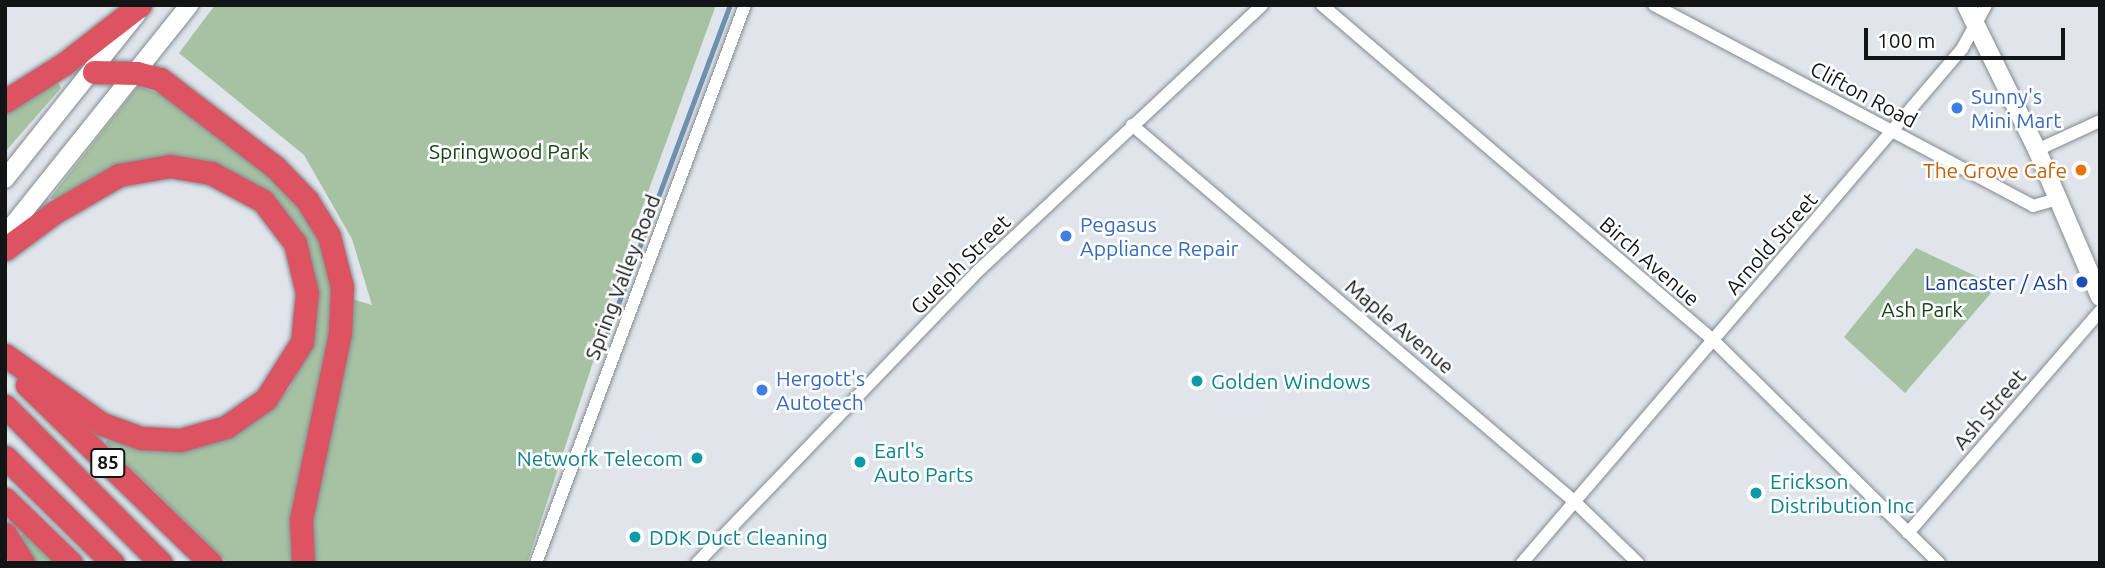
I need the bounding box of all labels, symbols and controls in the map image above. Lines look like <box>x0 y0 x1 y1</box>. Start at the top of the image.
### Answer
scale bar <box>1867 14 2068 58</box>
text: 100 m <box>1877 28 1935 52</box>
street label: Clifton Road <box>1806 55 1922 133</box>
place label: Sunny's Mini Mart <box>1971 83 2062 133</box>
marker: Sunny's Mini Mart <box>1949 100 1965 116</box>
park label: Springwood Park <box>429 138 589 164</box>
place label: The Grove Cafe <box>1923 157 2067 183</box>
marker: The Grove Cafe <box>2073 162 2089 178</box>
street label: Arnold Street <box>1720 187 1822 299</box>
street label: Spring Valley Road <box>579 191 665 363</box>
street label: Guelph Street <box>905 209 1015 319</box>
place label: Pegasus Appliance Repair <box>1080 211 1238 261</box>
street label: Birch Avenue <box>1595 211 1705 311</box>
marker: Pegasus Appliance Repair <box>1058 228 1074 244</box>
place label: Lancaster / Ash <box>1925 269 2068 295</box>
street label: Maple Avenue <box>1341 273 1459 379</box>
marker: Lancaster / Ash <box>2074 274 2090 290</box>
park label: Ash Park <box>1881 296 1963 322</box>
street label: Ash Street <box>1947 364 2031 454</box>
place label: Hergott's Autotech <box>776 365 865 415</box>
place label: Golden Windows <box>1211 368 1370 394</box>
marker: Golden Windows <box>1189 373 1205 389</box>
marker: Hergott's Autotech <box>754 382 770 398</box>
place label: Earl's Auto Parts <box>874 437 973 487</box>
place label: Network Telecom <box>517 445 683 471</box>
road number: 85 <box>89 447 127 478</box>
marker: Network Telecom <box>689 450 705 466</box>
marker: Earl's Auto Parts <box>852 454 868 470</box>
place label: Erickson Distribution Inc <box>1770 468 1914 518</box>
marker: Erickson Distribution Inc <box>1748 485 1764 501</box>
place label: DDK Duct Cleaning <box>649 524 828 550</box>
marker: DDK Duct Cleaning <box>627 529 643 545</box>

